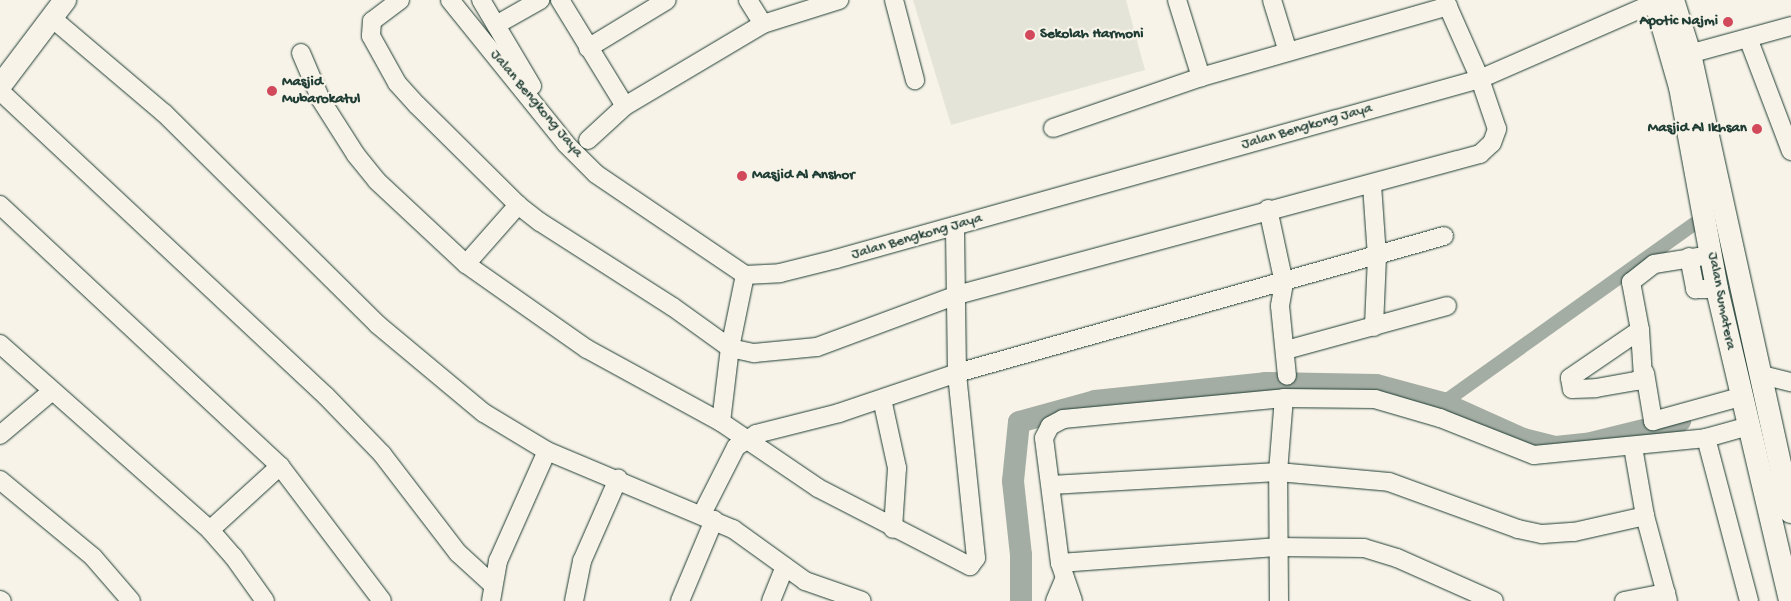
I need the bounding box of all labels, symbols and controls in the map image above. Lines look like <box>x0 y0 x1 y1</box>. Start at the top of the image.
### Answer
place label: Apotic Najmi <box>1640 13 1718 31</box>
marker: Apotic Najmi <box>1722 16 1734 28</box>
place label: Sekolah Harmoni <box>1040 26 1143 44</box>
marker: Sekolah Harmoni <box>1024 29 1036 41</box>
street label: Jalan Bengkong Jaya <box>486 46 586 162</box>
place label: Masjid Mubarokatul <box>282 73 360 108</box>
marker: Masjid Mubarokatul <box>266 85 278 97</box>
street label: Jalan Bengkong Jaya <box>1239 100 1375 154</box>
place label: Masjid Al Ikhsan <box>1648 120 1747 138</box>
marker: Masjid Al Ikhsan <box>1751 123 1763 135</box>
place label: Masjid Al Anshor <box>752 167 855 185</box>
marker: Masjid Al Anshor <box>736 170 748 182</box>
street label: Jalan Bengkong Jaya <box>849 210 985 264</box>
street label: Jalan Sumatera <box>1703 251 1739 351</box>

